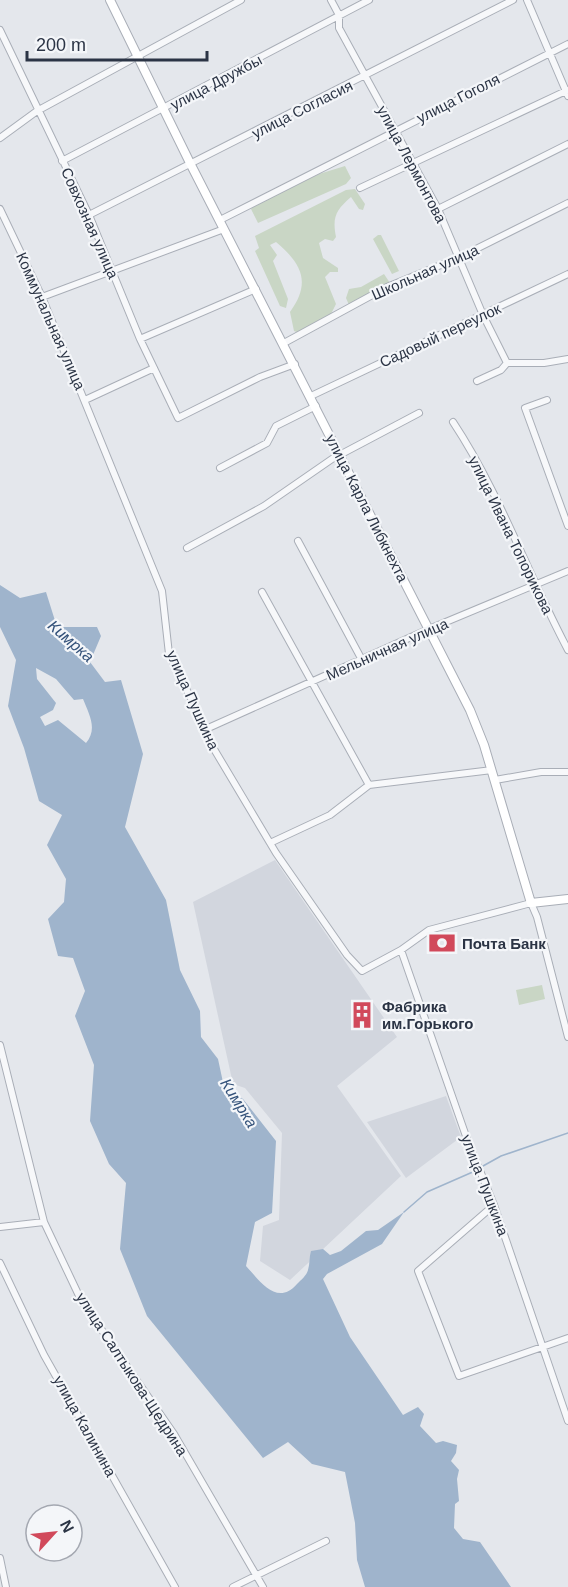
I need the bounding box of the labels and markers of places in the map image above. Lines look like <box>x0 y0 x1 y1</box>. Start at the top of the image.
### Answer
bank icon: Почта Банк <box>427 928 457 958</box>
place label: Почта Банк <box>462 935 546 952</box>
place label: Фабрика им.Горького <box>382 998 473 1032</box>
building icon: Фабрика им.Горького <box>347 1000 377 1030</box>

